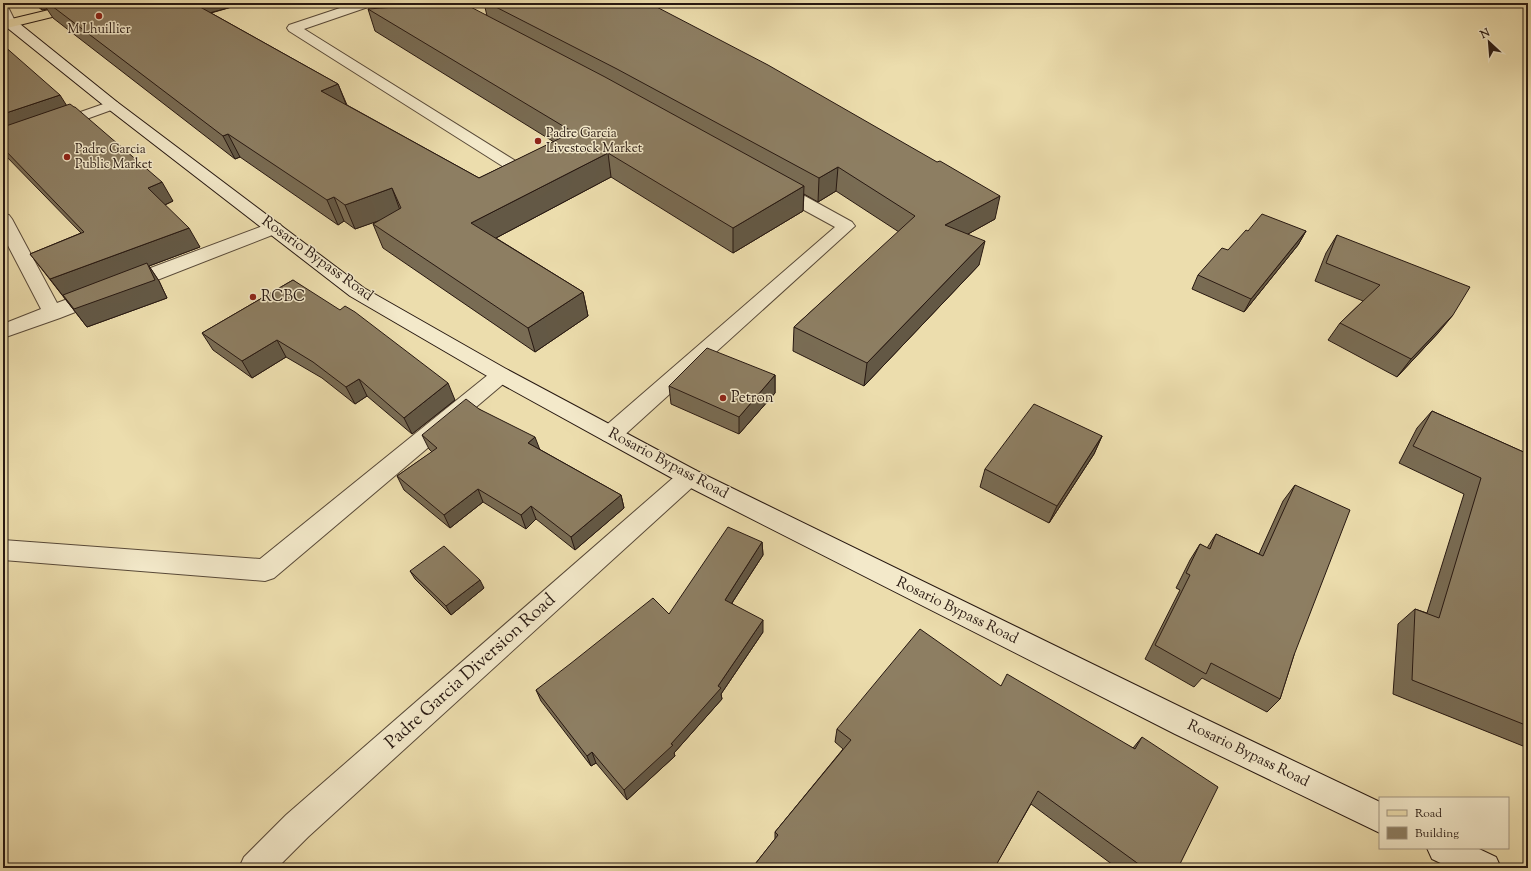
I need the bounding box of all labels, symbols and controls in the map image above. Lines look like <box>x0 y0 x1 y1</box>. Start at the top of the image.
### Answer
marker: M Lhuillier <box>94 11 104 21</box>
place label: M Lhuillier <box>67 21 131 39</box>
north arrow <box>1469 22 1509 62</box>
text: N <box>1477 25 1493 43</box>
place label: Padre Garcia Livestock Market <box>546 125 643 158</box>
marker: Padre Garcia Livestock Market <box>533 136 543 146</box>
place label: Padre Garcia Public Market <box>75 141 153 174</box>
marker: Padre Garcia Public Market <box>62 152 72 162</box>
street label: Rosario Bypass Road <box>257 211 377 307</box>
place label: RCBC <box>261 287 305 308</box>
marker: RCBC <box>248 292 258 302</box>
place label: Petron <box>731 388 774 409</box>
marker: Petron <box>718 393 728 403</box>
street label: Rosario Bypass Road <box>604 423 732 505</box>
street label: Rosario Bypass Road <box>893 572 1022 650</box>
street label: Padre Garcia Diversion Road <box>380 588 562 756</box>
street label: Rosario Bypass Road <box>1184 715 1313 793</box>
legend <box>1379 797 1509 849</box>
text: Road <box>1415 805 1442 823</box>
text: Building <box>1415 825 1459 843</box>

